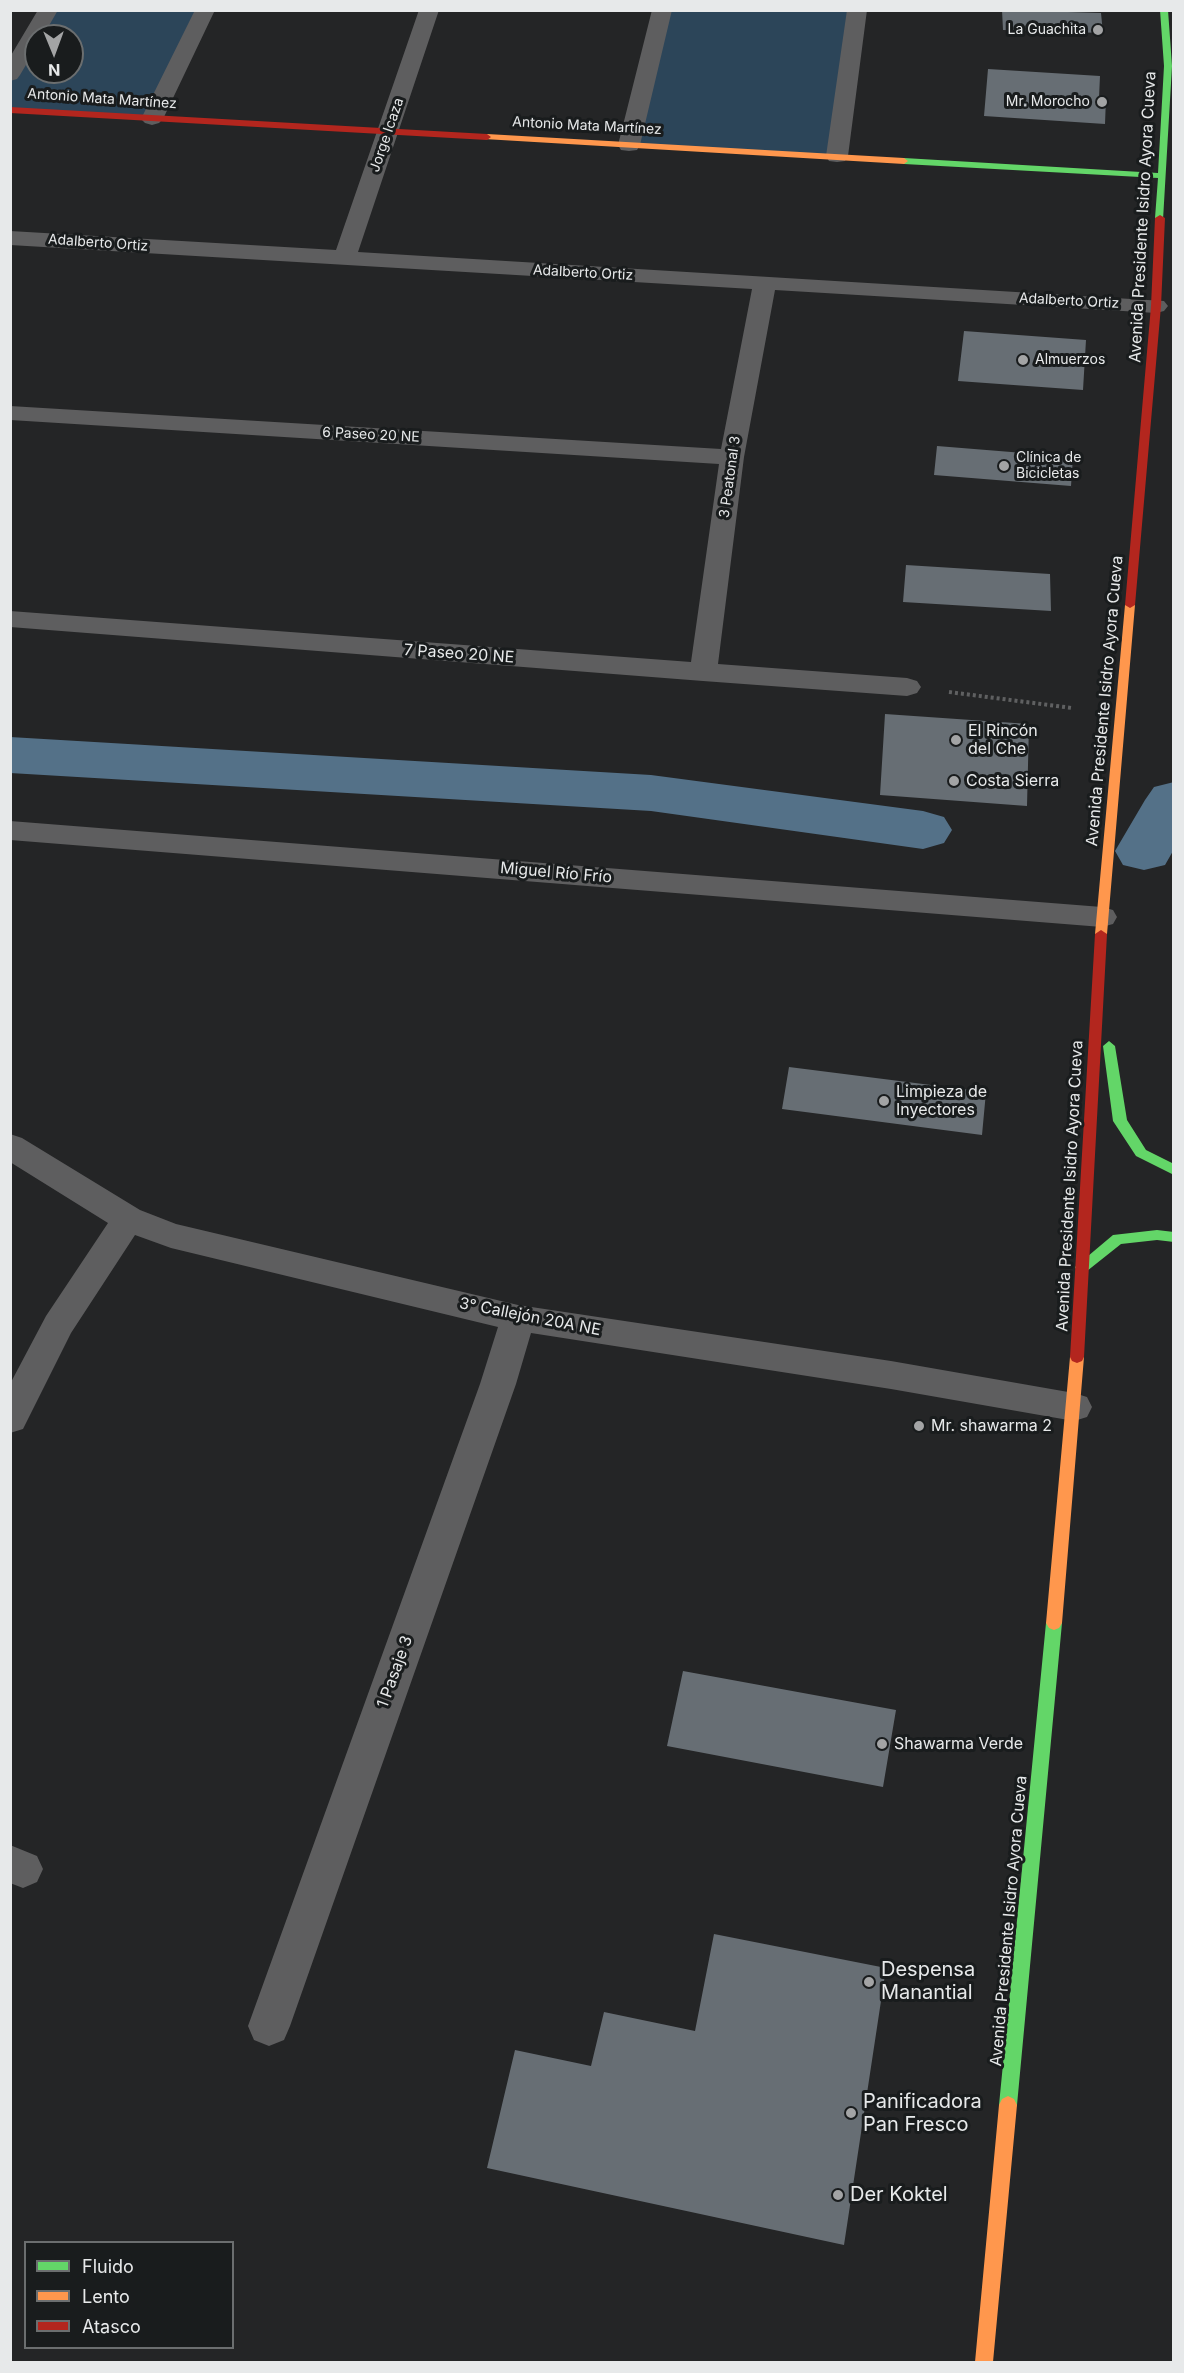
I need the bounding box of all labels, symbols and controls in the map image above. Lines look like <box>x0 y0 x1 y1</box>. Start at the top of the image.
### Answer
place label: La Guachita <box>1008 22 1086 38</box>
marker: La Guachita <box>1091 23 1105 37</box>
north arrow <box>24 24 84 84</box>
text: N <box>48 60 61 80</box>
street label: Avenida Presidente Isidro Ayora Cueva <box>1126 71 1160 363</box>
street label: Antonio Mata Martínez <box>27 85 177 113</box>
place label: Mr. Morocho <box>1006 94 1090 110</box>
marker: Mr. Morocho <box>1095 95 1109 109</box>
street label: Jorge Icaza <box>366 96 408 174</box>
street label: Antonio Mata Martínez <box>512 114 662 138</box>
street label: Adalberto Ortiz <box>47 231 149 255</box>
street label: Adalberto Ortiz <box>532 262 634 284</box>
street label: Adalberto Ortiz <box>1018 290 1120 312</box>
place label: Almuerzos <box>1035 352 1105 368</box>
marker: Almuerzos <box>1016 353 1030 367</box>
street label: 6 Paseo 20 NE <box>322 424 420 446</box>
street label: 3 Peatonal 3 <box>716 435 744 519</box>
place label: Clínica de Bicicletas <box>1016 450 1081 482</box>
marker: Clínica de Bicicletas <box>997 459 1011 473</box>
street label: Avenida Presidente Isidro Ayora Cueva <box>1083 555 1127 847</box>
street label: 7 Paseo 20 NE <box>403 641 515 667</box>
place label: El Rincón del Che <box>968 721 1038 759</box>
marker: El Rincón del Che <box>949 733 963 747</box>
place label: Costa Sierra <box>966 771 1059 791</box>
marker: Costa Sierra <box>947 774 961 788</box>
street label: Miguel Río Frío <box>499 859 613 887</box>
street label: Avenida Presidente Isidro Ayora Cueva <box>1053 1040 1087 1332</box>
place label: Limpieza de Inyectores <box>896 1082 987 1120</box>
marker: Limpieza de Inyectores <box>877 1094 891 1108</box>
street label: 3° Callejón 20A NE <box>458 1294 602 1340</box>
place label: Mr. shawarma 2 <box>931 1416 1052 1436</box>
marker: Mr. shawarma 2 <box>912 1419 926 1433</box>
street label: 1 Pasaje 3 <box>373 1633 417 1711</box>
place label: Shawarma Verde <box>894 1734 1023 1754</box>
marker: Shawarma Verde <box>875 1737 889 1751</box>
street label: Avenida Presidente Isidro Ayora Cueva <box>987 1775 1031 2067</box>
place label: Despensa Manantial <box>881 1958 975 2005</box>
marker: Despensa Manantial <box>862 1975 876 1989</box>
place label: Panificadora Pan Fresco <box>863 2090 982 2137</box>
marker: Panificadora Pan Fresco <box>844 2106 858 2120</box>
place label: Der Koktel <box>850 2183 948 2207</box>
marker: Der Koktel <box>831 2188 845 2202</box>
legend <box>24 2241 234 2349</box>
text: Fluido <box>82 2256 134 2277</box>
text: Lento <box>82 2286 130 2307</box>
text: Atasco <box>82 2316 141 2337</box>

